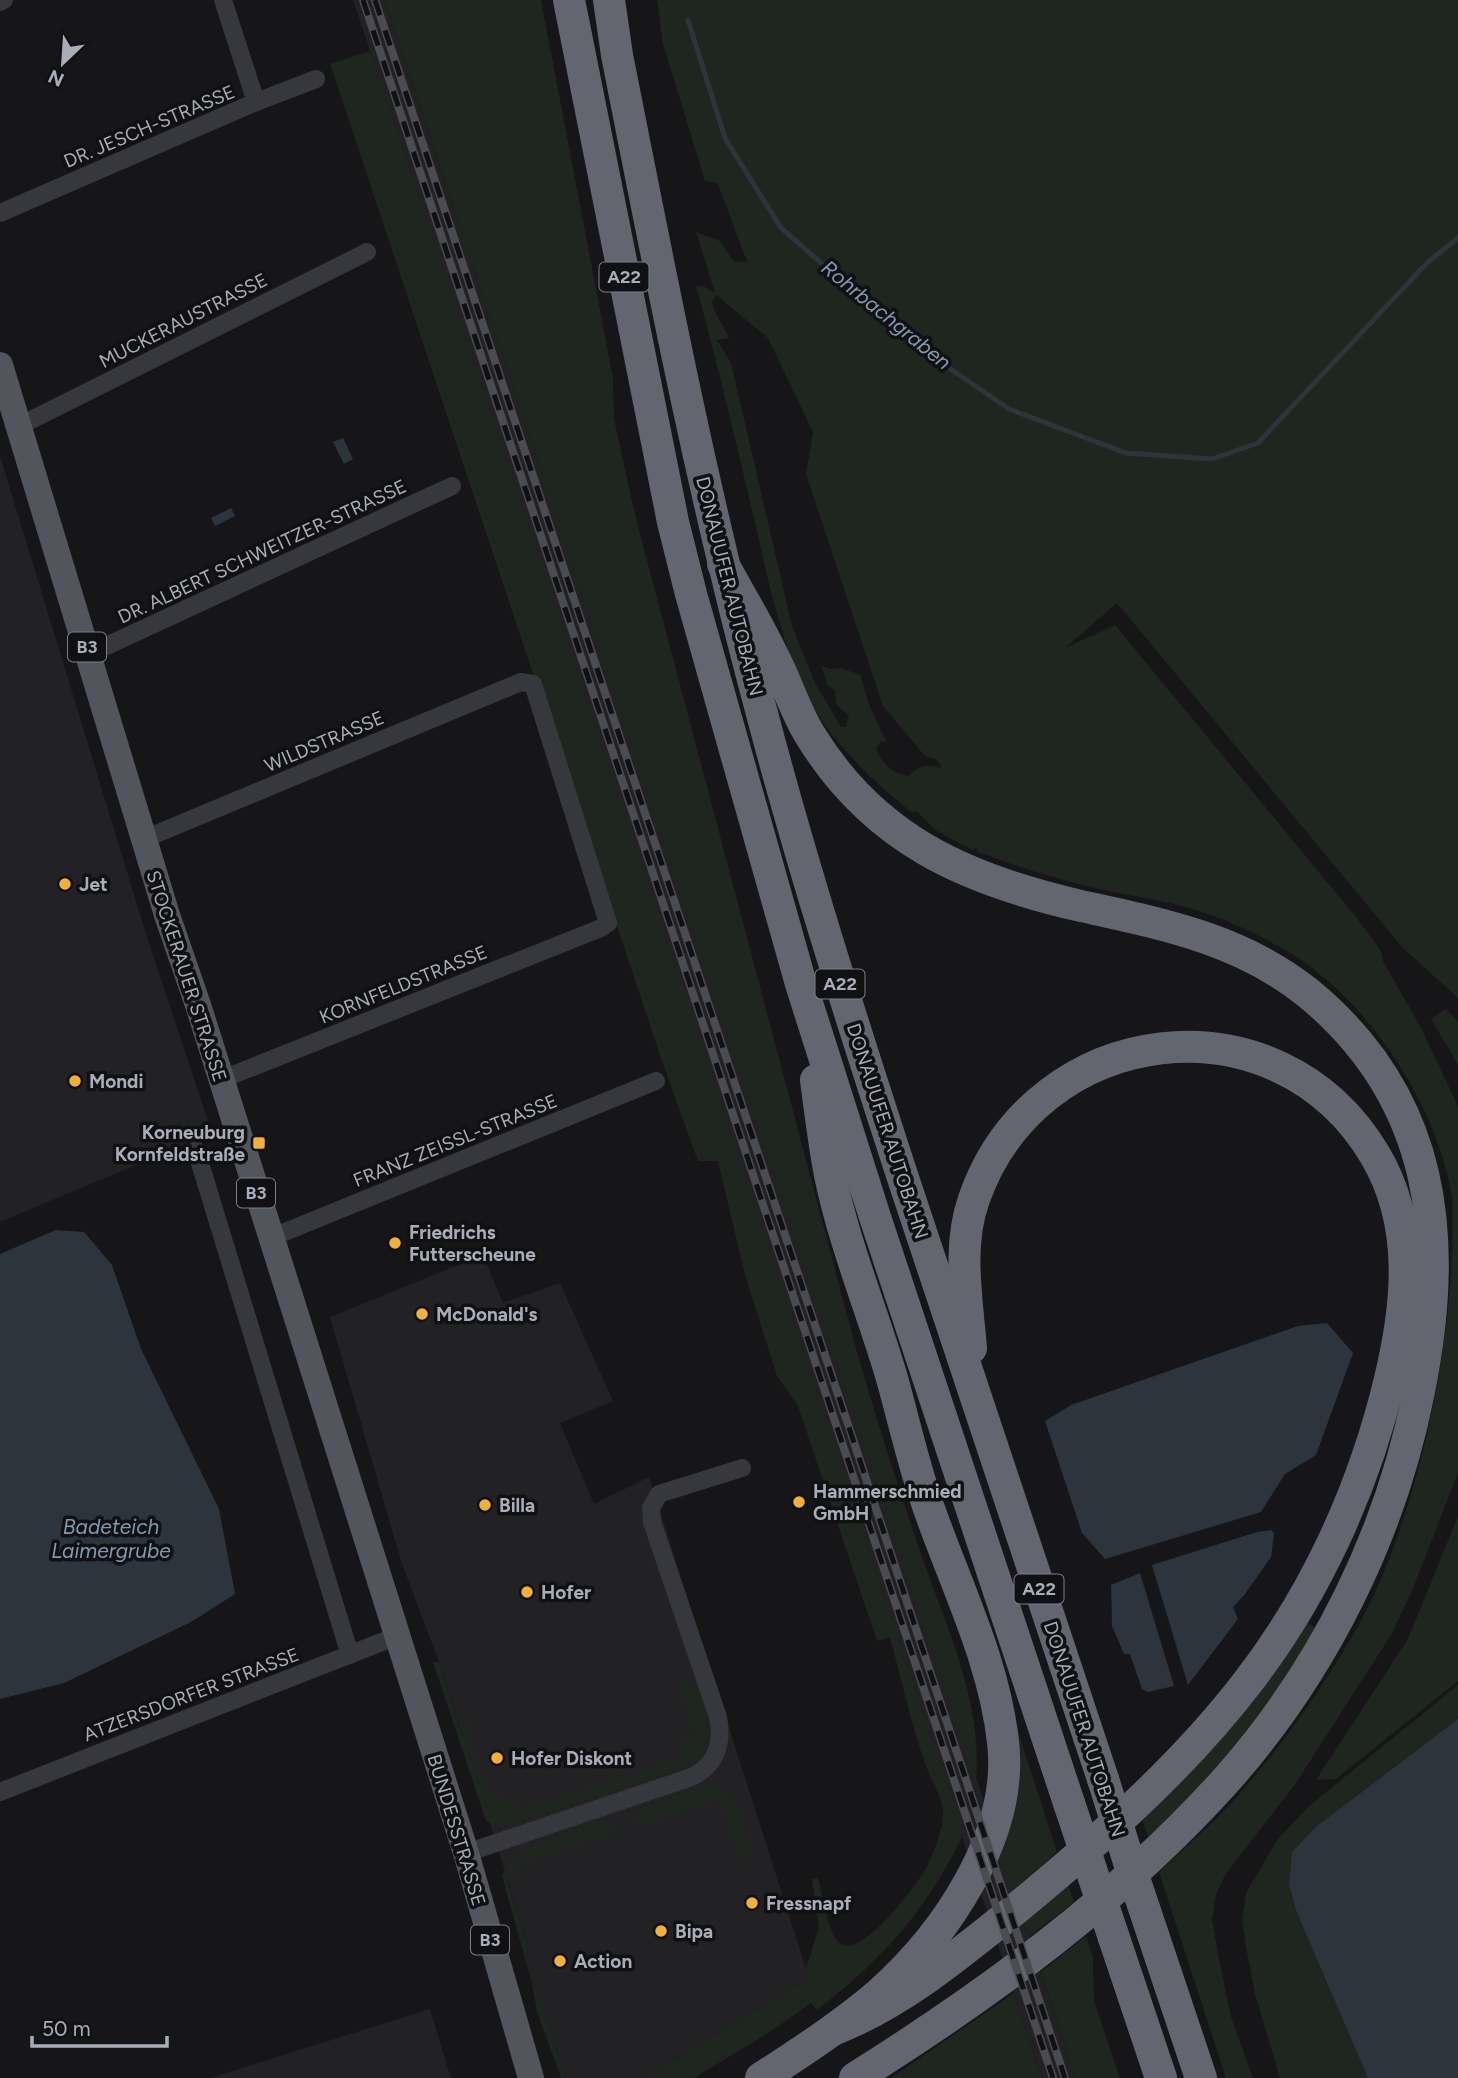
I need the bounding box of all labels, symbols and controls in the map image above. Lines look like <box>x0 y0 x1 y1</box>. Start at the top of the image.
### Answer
north arrow <box>28 28 98 98</box>
text: N <box>45 64 68 91</box>
street label: DR. JESCH-STRASSE <box>60 80 238 173</box>
water label: Rohrbachgraben <box>817 255 956 375</box>
road number: A22 <box>600 262 648 292</box>
street label: MUCKERAUSTRASSE <box>95 268 271 373</box>
street label: DR. ALBERT SCHWEITZER-STRASSE <box>114 474 410 629</box>
street label: DONAUUFER AUTOBAHN <box>691 474 768 698</box>
road number: B3 <box>68 632 106 662</box>
street label: WILDSTRASSE <box>261 706 388 777</box>
street label: STOCKERAUER STRASSE <box>141 868 232 1085</box>
place label: Jet <box>79 873 108 896</box>
marker: Jet <box>57 876 73 892</box>
street label: KORNFELDSTRASSE <box>316 940 490 1029</box>
road number: A22 <box>816 970 864 999</box>
street label: DONAUUFER AUTOBAHN <box>842 1021 933 1242</box>
place label: Mondi <box>89 1070 143 1093</box>
marker: Mondi <box>67 1073 83 1089</box>
street label: FRANZ ZEISSL-STRASSE <box>350 1089 561 1192</box>
place label: Korneuburg Kornfeldstraße <box>115 1121 245 1166</box>
marker: Korneuburg Kornfeldstraße <box>251 1135 267 1151</box>
road number: B3 <box>237 1178 275 1208</box>
place label: Friedrichs Futterscheune <box>409 1221 536 1266</box>
marker: Friedrichs Futterscheune <box>387 1235 403 1251</box>
place label: McDonald's <box>436 1303 538 1326</box>
marker: McDonald's <box>414 1306 430 1322</box>
place label: Hammerschmied GmbH <box>813 1480 962 1525</box>
place label: Billa <box>499 1494 535 1517</box>
marker: Hammerschmied GmbH <box>791 1494 807 1510</box>
marker: Billa <box>477 1497 493 1513</box>
water label: Badeteich Laimergrube <box>51 1514 171 1563</box>
road number: A22 <box>1014 1574 1064 1604</box>
place label: Hofer <box>541 1581 591 1604</box>
marker: Hofer <box>519 1584 535 1600</box>
street label: DONAUUFER AUTOBAHN <box>1039 1619 1130 1840</box>
street label: ATZERSDORFER STRASSE <box>80 1643 302 1746</box>
place label: Hofer Diskont <box>511 1747 632 1770</box>
marker: Hofer Diskont <box>489 1750 505 1766</box>
street label: BUNDESSTRASSE <box>423 1752 491 1909</box>
place label: Fressnapf <box>766 1892 852 1915</box>
marker: Fressnapf <box>744 1895 760 1911</box>
place label: Bipa <box>675 1920 713 1943</box>
marker: Bipa <box>653 1923 669 1939</box>
road number: B3 <box>471 1926 509 1954</box>
place label: Action <box>574 1950 632 1973</box>
marker: Action <box>552 1953 568 1969</box>
scale bar <box>32 2004 166 2048</box>
text: 50 m <box>42 2016 91 2041</box>

